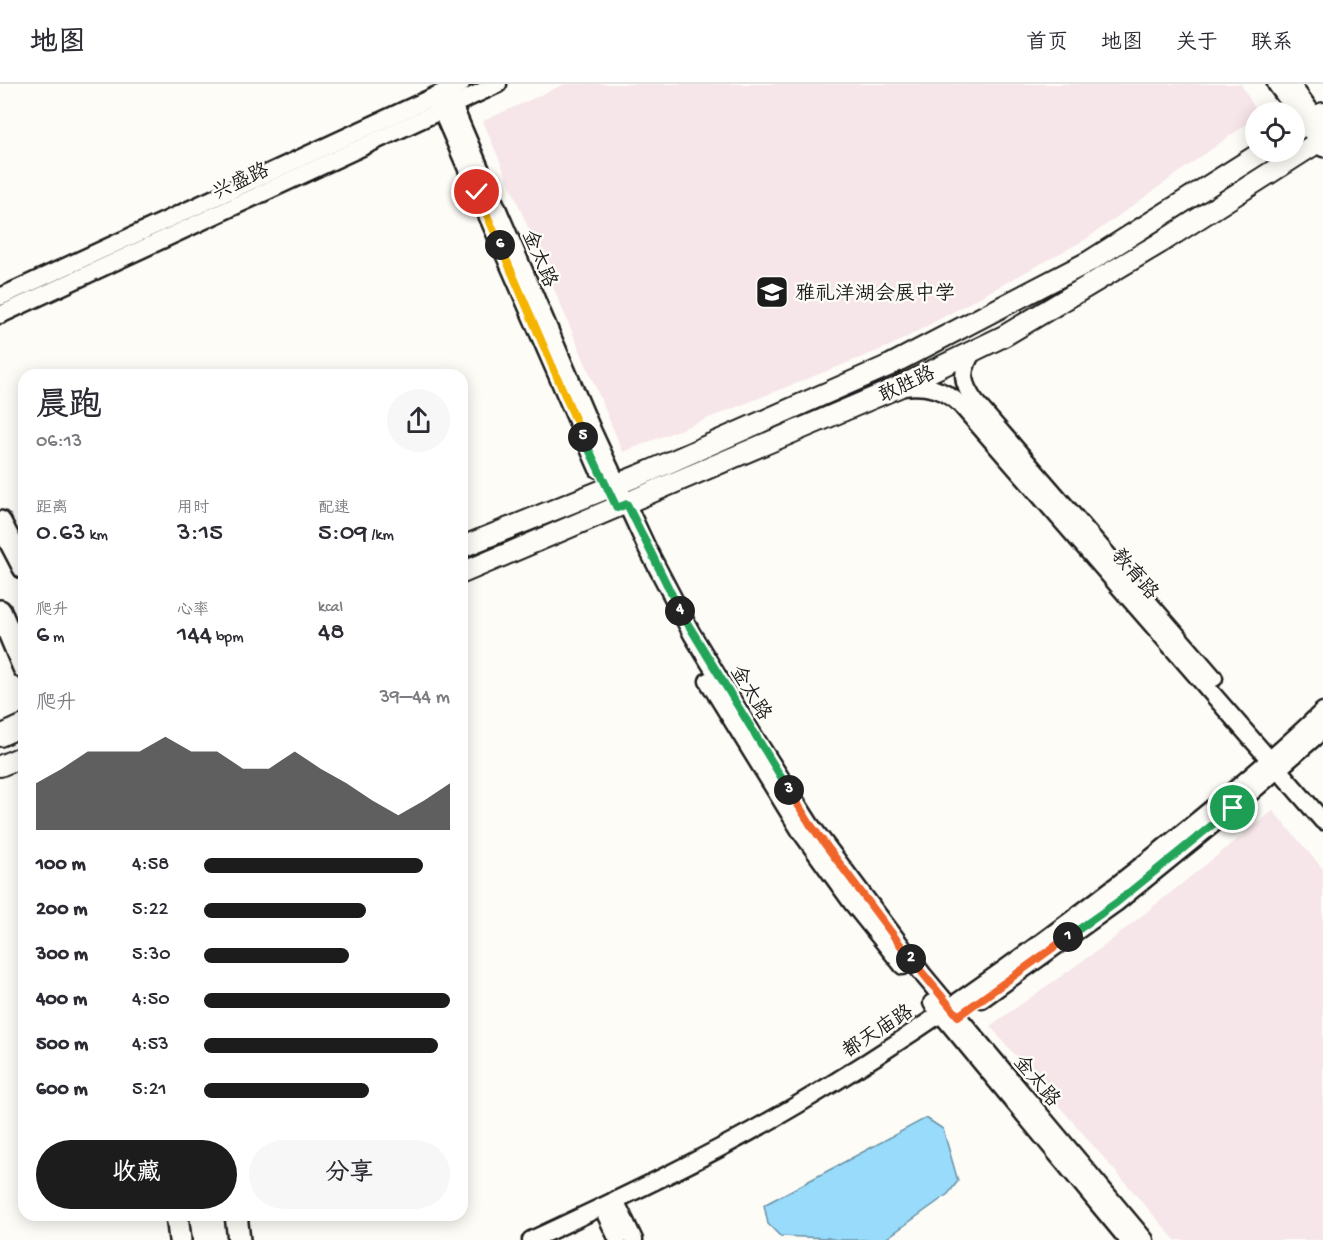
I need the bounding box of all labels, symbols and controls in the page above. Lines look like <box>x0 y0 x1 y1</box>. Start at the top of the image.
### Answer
text: 地图 <box>30 28 86 61</box>
text: 首页 <box>1026 32 1068 57</box>
text: 地图 <box>1101 32 1143 57</box>
text: 关于 <box>1176 32 1218 57</box>
text: 联系 <box>1251 32 1293 57</box>
map controls <box>1245 102 1305 162</box>
button: locate <box>1245 102 1305 162</box>
street label: 兴盛路 <box>209 158 274 206</box>
pin <box>451 166 502 217</box>
icon: check <box>460 175 493 208</box>
street label: 金太路 <box>515 226 562 292</box>
pin: 6 <box>485 230 515 260</box>
text: 6 <box>496 235 504 254</box>
school or university icon: 雅礼洋湖会展中学 <box>754 274 790 310</box>
place label: 雅礼洋湖会展中学 <box>795 282 955 307</box>
street label: 敢胜路 <box>875 361 940 409</box>
text: 晨跑 <box>36 389 102 427</box>
button: share <box>387 389 450 452</box>
pin: 5 <box>568 422 598 452</box>
text: 5 <box>579 427 587 446</box>
text: 06:13 <box>36 431 82 454</box>
text: 距离 <box>36 500 68 519</box>
text: 用时 <box>177 500 209 519</box>
text: 配速 <box>318 500 350 519</box>
text: 0.63 <box>36 519 86 550</box>
text: 3:15 <box>177 519 223 550</box>
text: 5:09 <box>318 519 368 550</box>
text: km <box>86 527 108 546</box>
text: /km <box>368 527 394 546</box>
street label: 教育路 <box>1105 544 1164 606</box>
pin: 4 <box>665 596 695 626</box>
text: kcal <box>318 599 343 618</box>
text: 4 <box>676 601 684 620</box>
text: 爬升 <box>36 602 68 621</box>
text: 心率 <box>177 602 209 621</box>
text: 48 <box>318 618 345 649</box>
text: 6 <box>36 621 49 652</box>
text: 144 <box>177 621 212 652</box>
text: m <box>49 629 64 648</box>
text: bpm <box>212 629 244 648</box>
street label: 金太路 <box>724 661 777 726</box>
text: 39–44 m <box>379 687 450 710</box>
text: 爬升 <box>36 693 76 716</box>
pin: 3 <box>774 775 804 805</box>
text: 3 <box>785 780 793 799</box>
pin <box>1207 782 1258 833</box>
icon: arrive <box>1216 791 1249 824</box>
text: 100 m <box>36 854 86 877</box>
text: 4:58 <box>132 854 169 877</box>
text: 200 m <box>36 899 87 922</box>
text: 5:22 <box>132 899 168 922</box>
pin: 1 <box>1053 922 1083 952</box>
text: 1 <box>1065 927 1071 946</box>
text: 300 m <box>36 944 88 967</box>
text: 5:30 <box>132 944 171 967</box>
pin: 2 <box>896 944 926 974</box>
text: 2 <box>907 949 915 968</box>
text: 400 m <box>36 989 87 1012</box>
text: 4:50 <box>132 989 170 1012</box>
street label: 都天庙路 <box>838 999 920 1064</box>
text: 500 m <box>36 1034 88 1057</box>
text: 4:53 <box>132 1034 169 1057</box>
street label: 金太路 <box>1007 1051 1066 1113</box>
text: 600 m <box>36 1079 88 1102</box>
text: 5:21 <box>132 1079 167 1102</box>
button: 收藏 <box>36 1140 237 1209</box>
button: 分享 <box>249 1140 450 1209</box>

